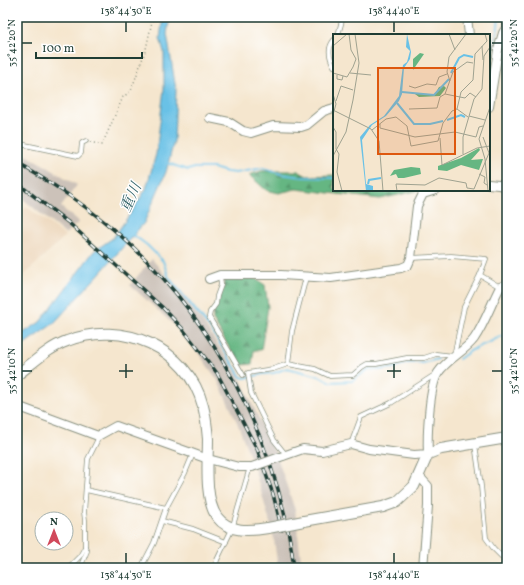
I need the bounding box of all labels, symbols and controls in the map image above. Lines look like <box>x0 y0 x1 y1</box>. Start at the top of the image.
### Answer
text: 138°44'30"E <box>101 4 151 18</box>
text: 138°44'40"E <box>369 4 419 18</box>
text: 35°42'20"N <box>5 19 19 67</box>
text: 35°42'20"N <box>507 19 521 67</box>
scale bar <box>36 34 142 60</box>
inset map <box>333 34 490 191</box>
text: 100 m <box>42 41 75 57</box>
water label: 重川 <box>116 178 149 216</box>
text: 35°42'10"N <box>5 347 19 394</box>
text: 35°42'10"N <box>507 347 521 394</box>
north arrow <box>34 511 74 551</box>
text: N <box>50 515 58 530</box>
text: 138°44'30"E <box>101 568 151 582</box>
text: 138°44'40"E <box>369 568 419 582</box>

